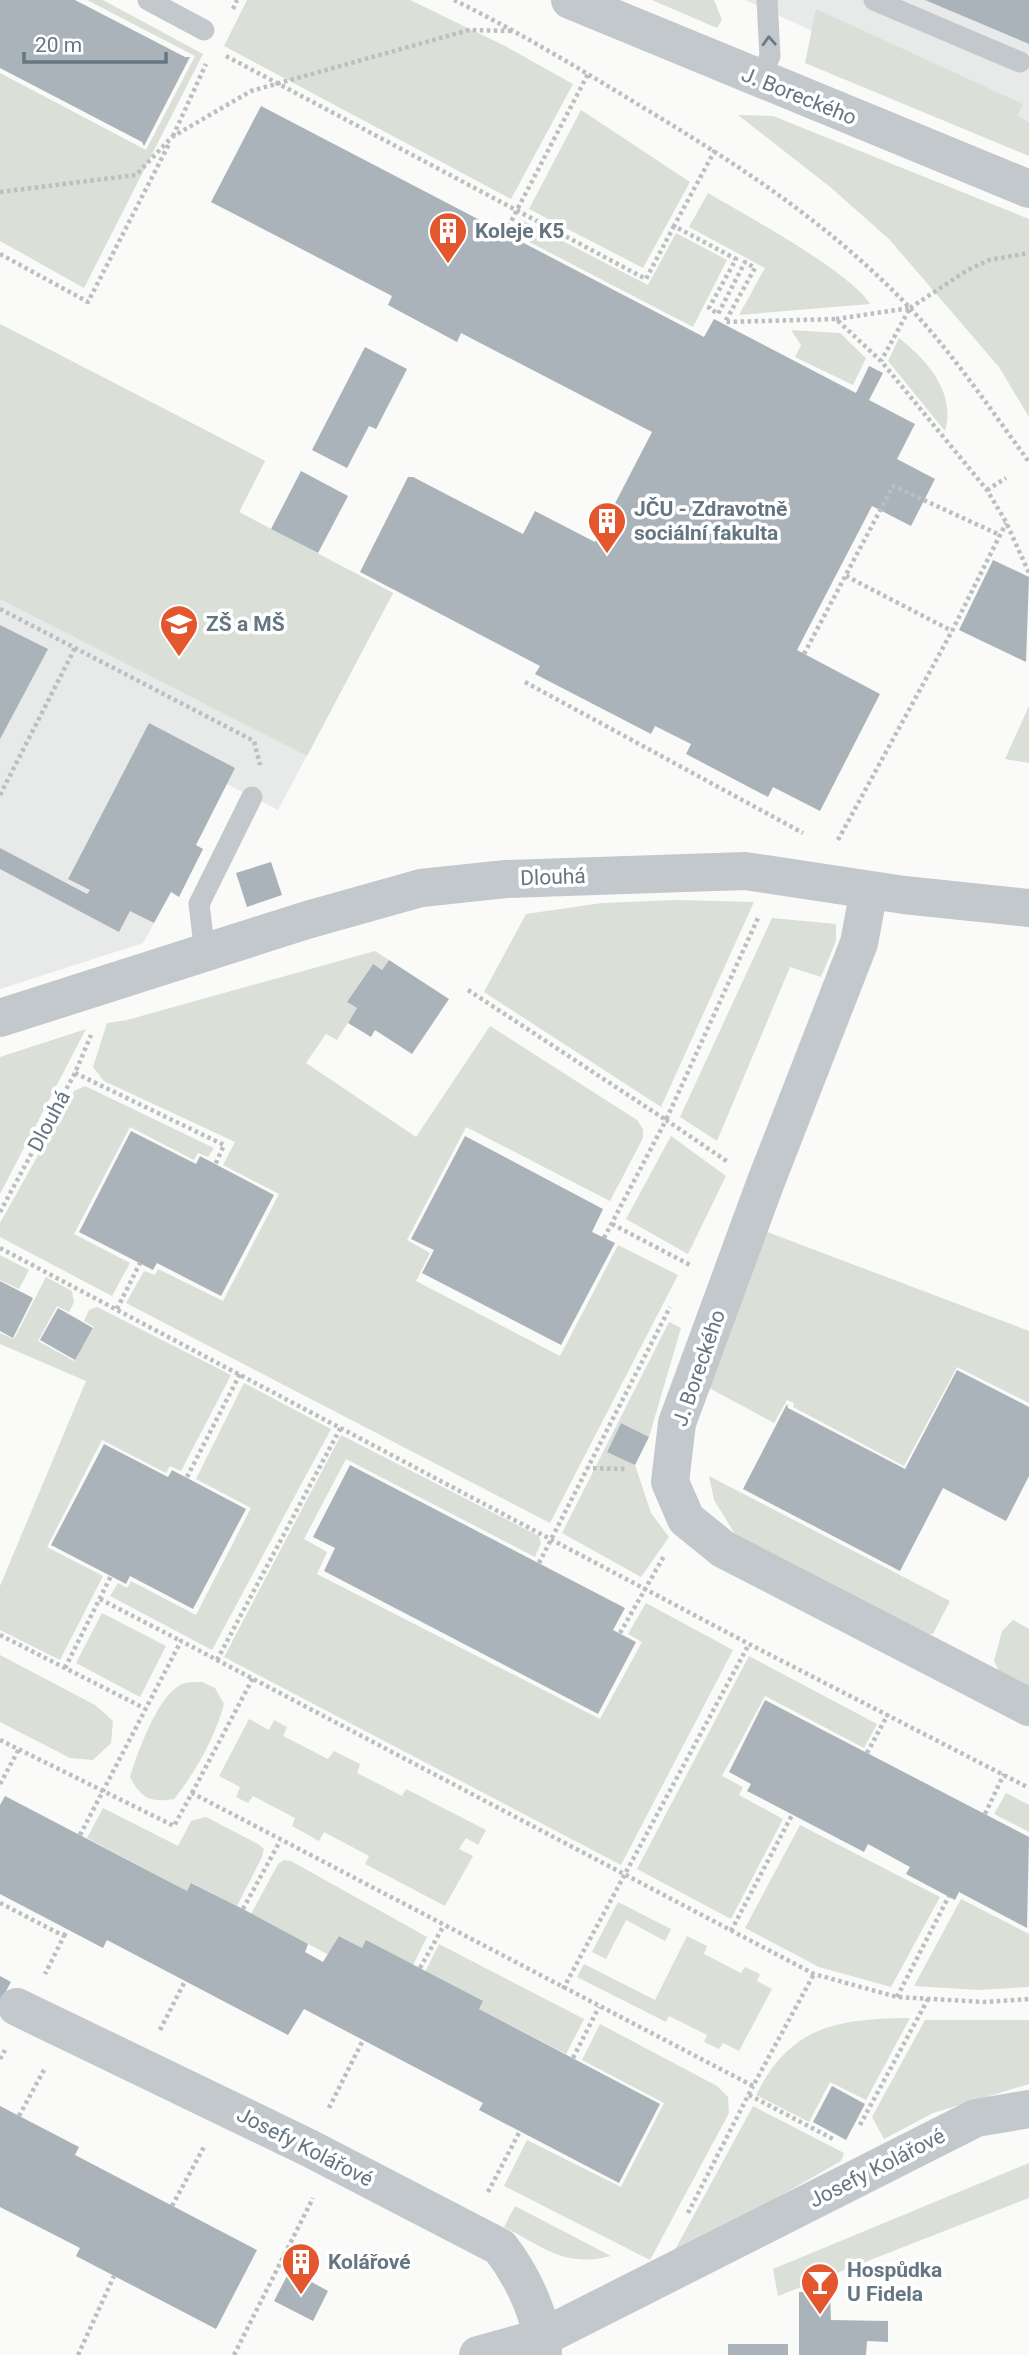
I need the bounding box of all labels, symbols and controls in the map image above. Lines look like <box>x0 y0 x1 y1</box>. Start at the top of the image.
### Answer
scale bar <box>24 21 166 65</box>
text: 20 m <box>35 33 82 57</box>
one-way arrow <box>762 36 777 47</box>
street label: J. Boreckého <box>738 62 860 130</box>
building icon: Koleje K5 <box>427 210 469 265</box>
place label: Koleje K5 <box>475 219 564 243</box>
place label: JČU - Zdravotně sociální fakulta <box>634 497 787 545</box>
building icon: JČU - Zdravotně sociální fakulta <box>586 500 628 555</box>
school or university icon: ZŠ a MŠ <box>158 603 200 658</box>
place label: ZŠ a MŠ <box>206 612 285 636</box>
street label: Dlouhá <box>520 864 586 890</box>
street label: Dlouhá <box>23 1086 75 1156</box>
street label: J. Boreckého <box>668 1307 730 1429</box>
street label: Josefy Kolářové <box>233 2102 377 2192</box>
street label: Josefy Kolářové <box>805 2123 949 2213</box>
building icon: Kolářové <box>280 2241 322 2296</box>
place label: Kolářové <box>328 2250 411 2274</box>
place label: Hospůdka U Fidela <box>847 2258 942 2306</box>
bar icon: Hospůdka U Fidela <box>799 2261 841 2316</box>

